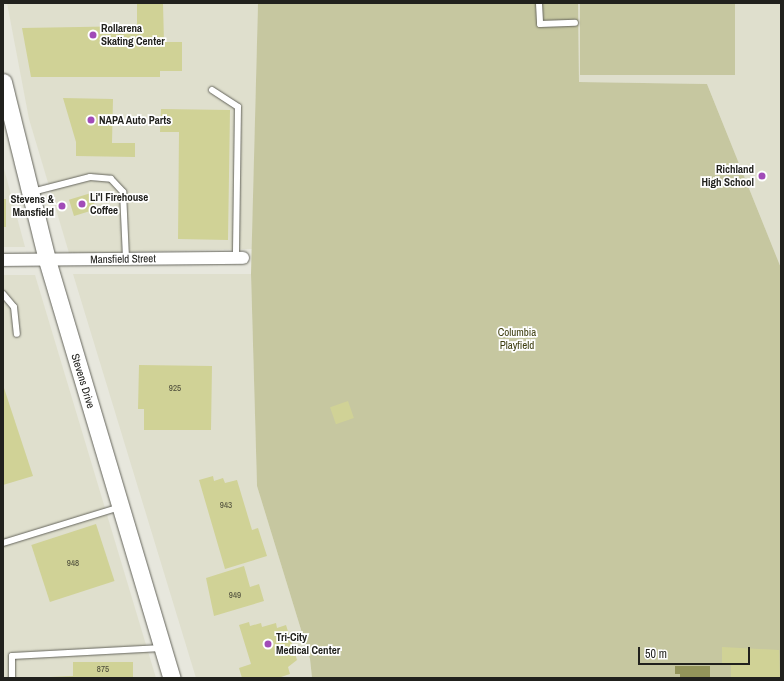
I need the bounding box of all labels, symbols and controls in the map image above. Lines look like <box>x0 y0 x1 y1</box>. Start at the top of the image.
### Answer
place label: Rollarena Skating Center <box>101 22 165 48</box>
marker: Rollarena Skating Center <box>88 30 98 40</box>
place label: NAPA Auto Parts <box>99 113 172 127</box>
marker: NAPA Auto Parts <box>86 115 96 125</box>
place label: Richland High School <box>701 163 754 189</box>
marker: Richland High School <box>757 171 767 181</box>
place label: Li'l Firehouse Coffee <box>90 191 148 217</box>
place label: Stevens & Mansfield <box>10 193 54 219</box>
marker: Li'l Firehouse Coffee <box>77 199 87 209</box>
marker: Stevens & Mansfield <box>57 201 67 211</box>
street label: Mansfield Street <box>90 252 156 266</box>
park label: Columbia Playfield <box>498 326 536 352</box>
street label: Stevens Drive <box>68 352 98 410</box>
house number: 925 <box>169 383 181 393</box>
house number: 943 <box>220 500 232 510</box>
house number: 948 <box>67 558 79 568</box>
house number: 949 <box>229 590 241 600</box>
place label: Tri-City Medical Center <box>276 631 340 657</box>
marker: Tri-City Medical Center <box>263 639 273 649</box>
scale bar <box>640 639 752 665</box>
text: 50 m <box>645 646 667 662</box>
house number: 875 <box>97 664 109 674</box>

